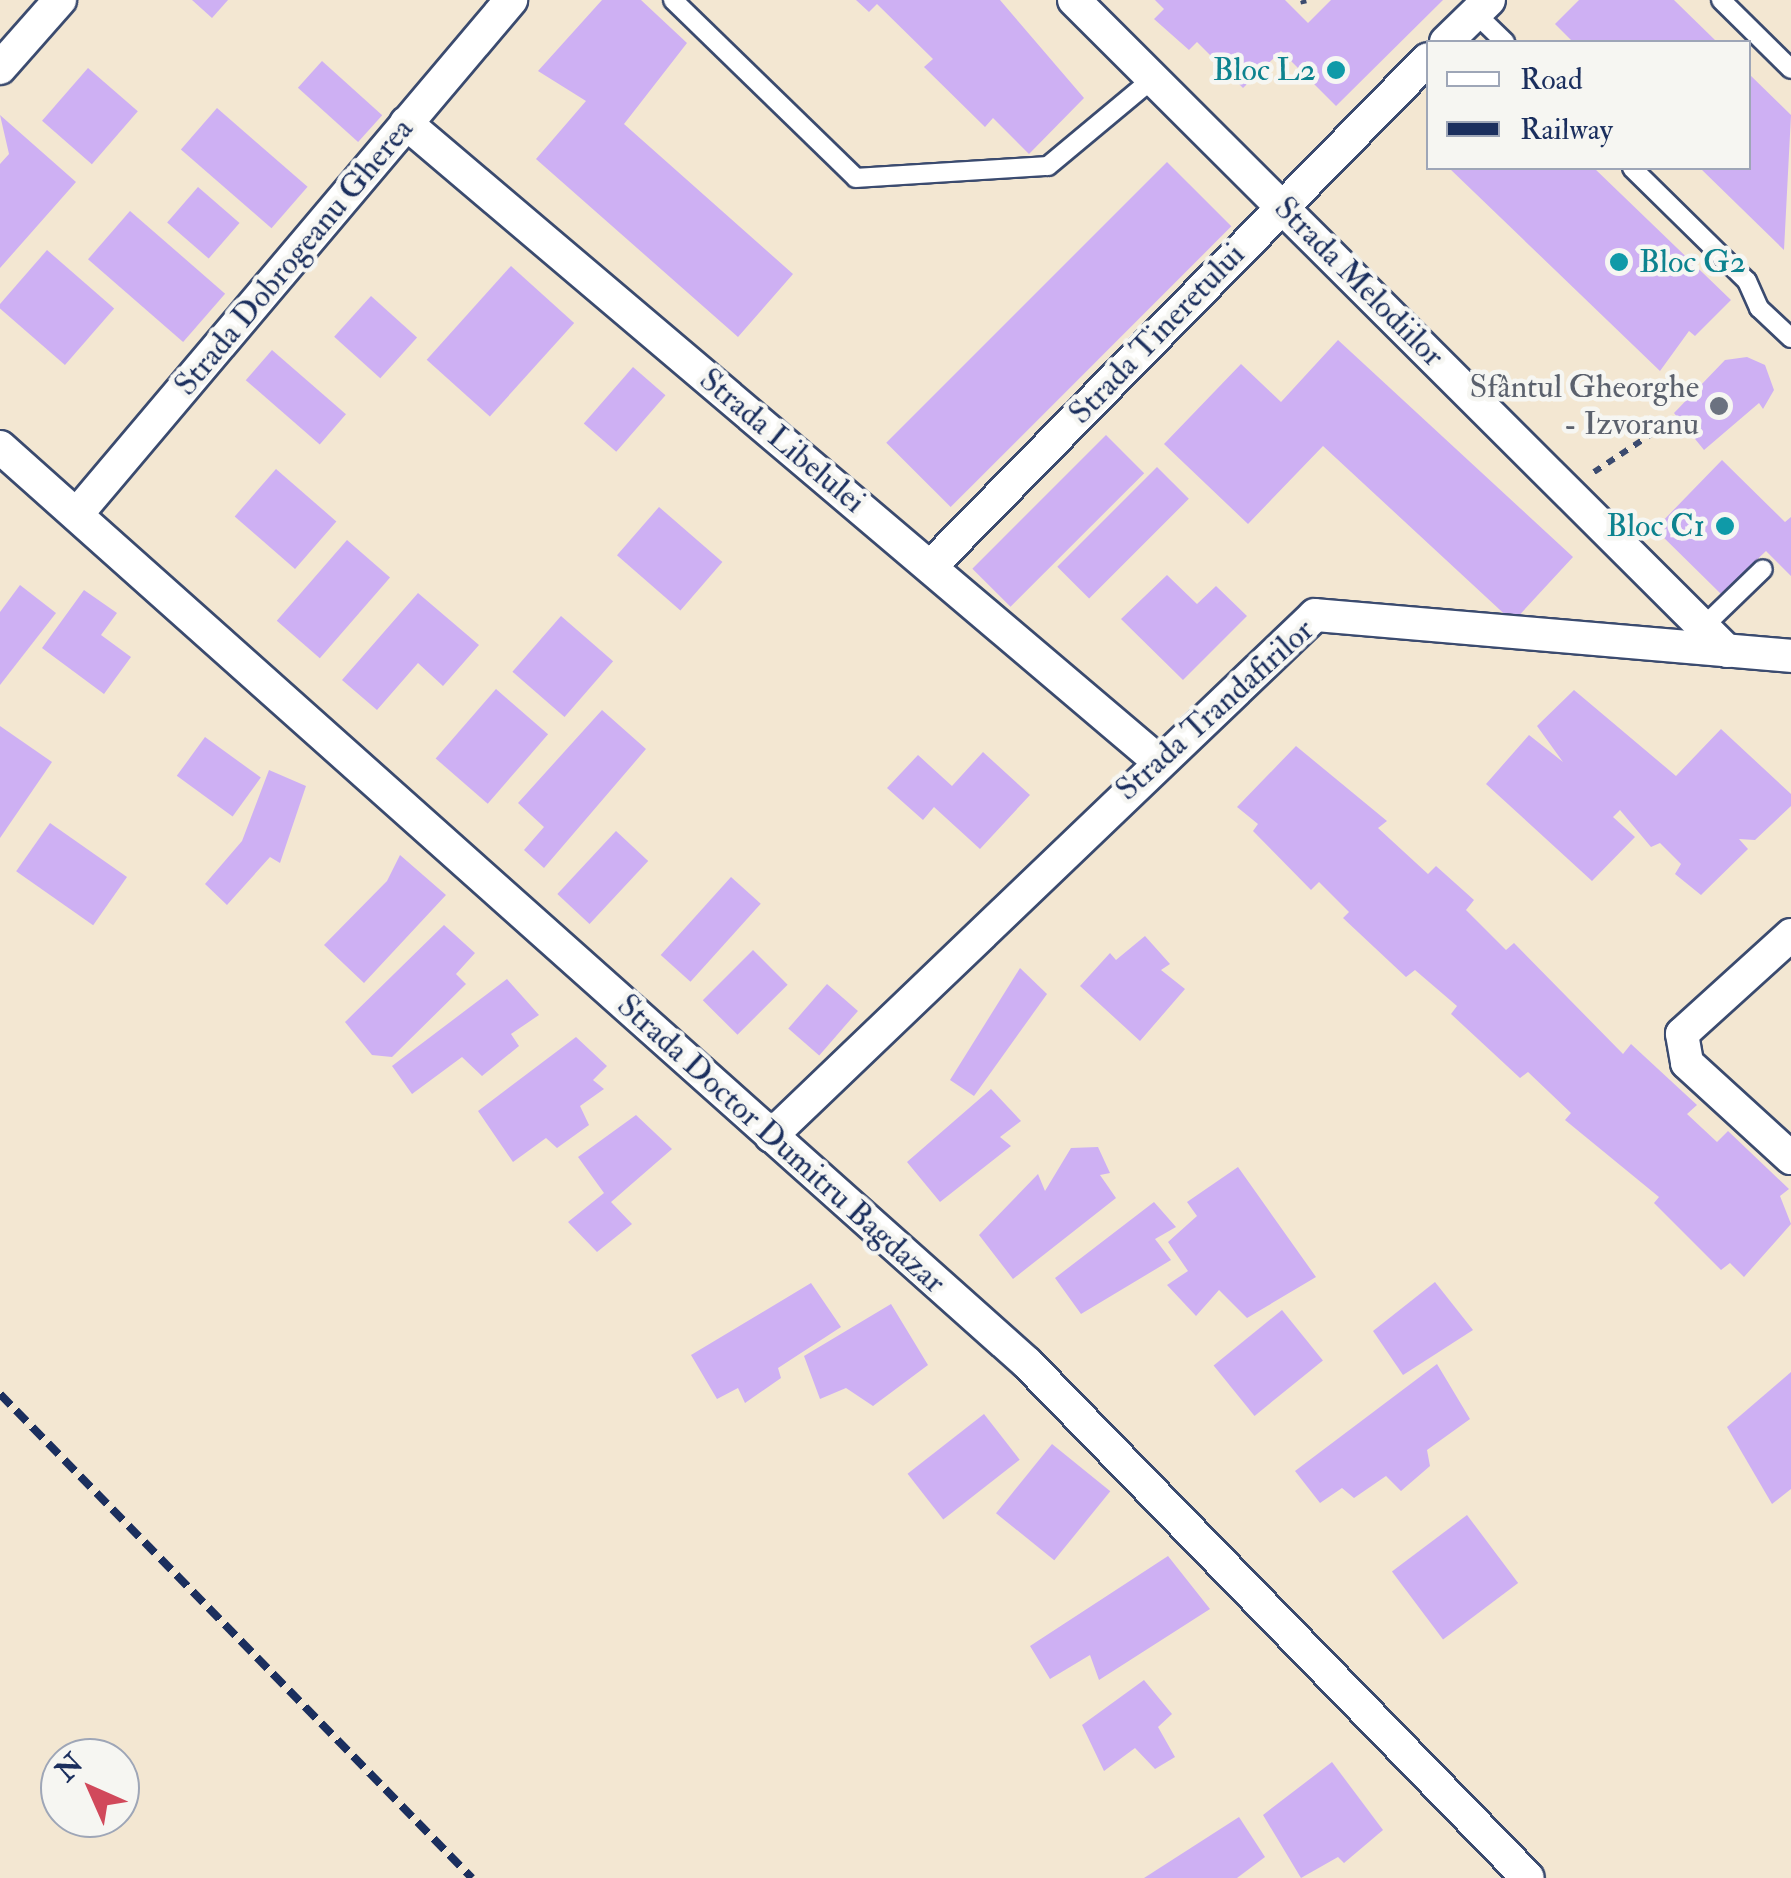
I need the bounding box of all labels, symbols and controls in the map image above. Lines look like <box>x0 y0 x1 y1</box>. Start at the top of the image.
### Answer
legend <box>1426 40 1751 170</box>
place label: Bloc L2 <box>1213 51 1316 89</box>
marker: Bloc L2 <box>1325 59 1347 81</box>
text: Road <box>1520 61 1583 98</box>
street label: Strada Dobrogeanu Gherea <box>167 110 421 404</box>
text: Railway <box>1520 111 1613 148</box>
street label: Strada Melodiilor <box>1266 189 1452 375</box>
street label: Strada Tineretului <box>1061 236 1253 432</box>
place label: Bloc G2 <box>1639 243 1746 281</box>
marker: Bloc G2 <box>1608 251 1630 273</box>
street label: Strada Libelulei <box>691 361 873 521</box>
place label: Sfântul Gheorghe - Izvoranu <box>1469 369 1699 444</box>
marker: Sfântul Gheorghe - Izvoranu <box>1708 395 1730 417</box>
place label: Bloc C1 <box>1606 507 1705 545</box>
marker: Bloc C1 <box>1714 515 1736 537</box>
street label: Strada Trandafirilor <box>1108 611 1322 809</box>
street label: Strada Doctor Dumitru Bagdazar <box>609 986 953 1302</box>
north arrow <box>40 1738 140 1838</box>
text: N <box>49 1747 91 1789</box>

